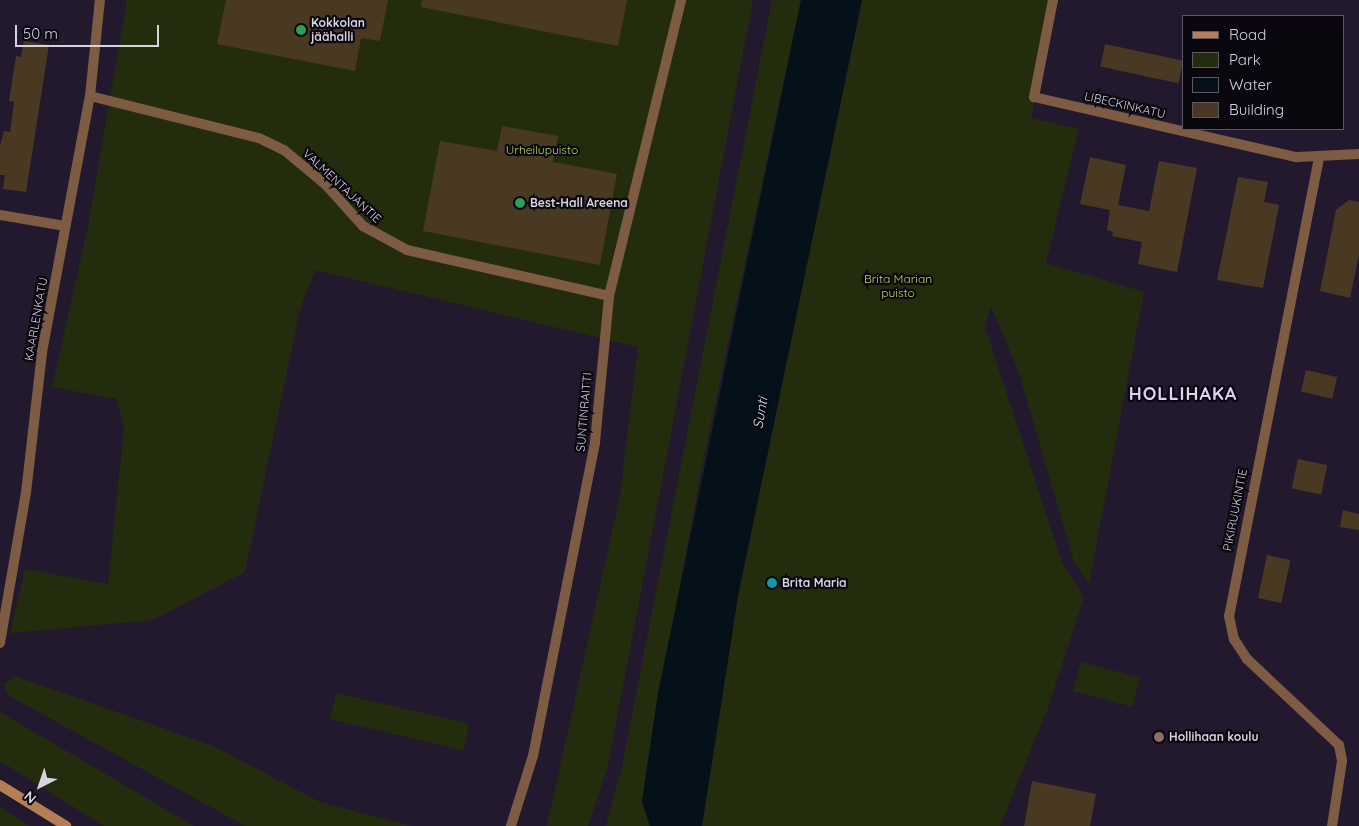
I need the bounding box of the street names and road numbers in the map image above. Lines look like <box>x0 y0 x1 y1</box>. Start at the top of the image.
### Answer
street label: LIBECKINKATU <box>1083 89 1167 121</box>
street label: VALMENTAJANTIE <box>300 146 384 226</box>
street label: KAARLENKATU <box>22 276 50 362</box>
street label: SUNTINRAITTI <box>573 372 595 452</box>
street label: PIKIRUUKINTIE <box>1220 468 1250 552</box>

